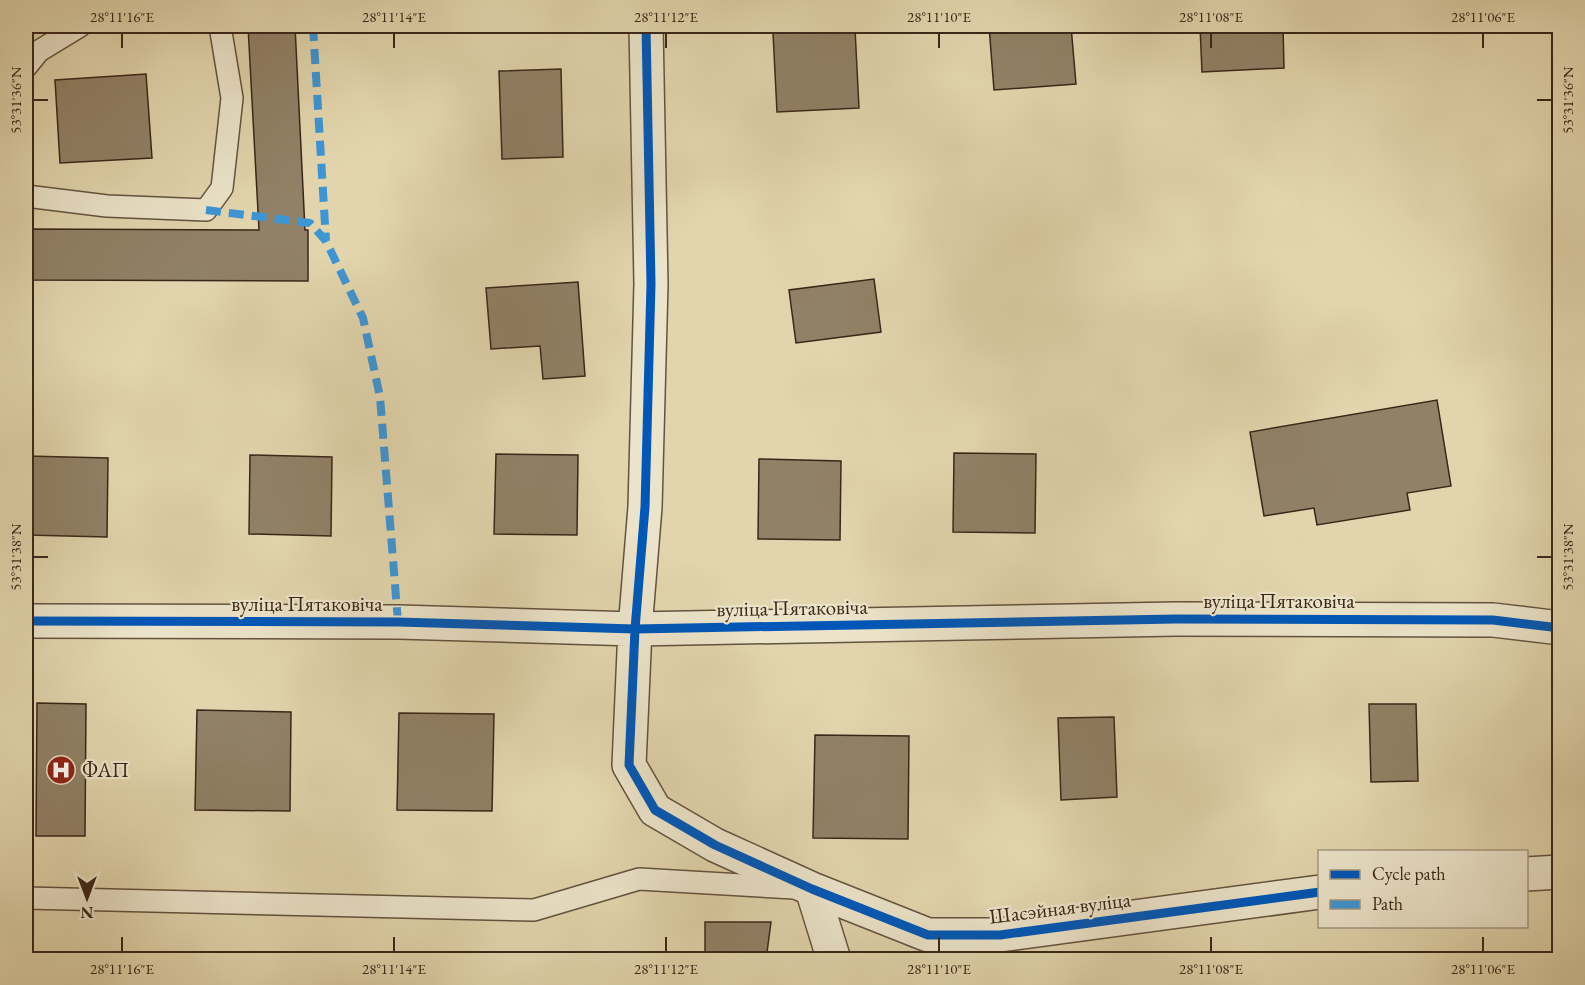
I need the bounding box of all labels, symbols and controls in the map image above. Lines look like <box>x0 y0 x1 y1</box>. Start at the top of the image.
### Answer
text: 28°11'16"E <box>90 7 155 26</box>
text: 28°11'14"E <box>362 7 427 26</box>
text: 28°11'12"E <box>634 7 699 26</box>
text: 28°11'10"E <box>907 7 972 26</box>
text: 28°11'08"E <box>1179 7 1244 26</box>
text: 28°11'06"E <box>1451 7 1516 26</box>
text: 53°31'36"N <box>6 66 25 134</box>
text: 53°31'36"N <box>1558 66 1577 134</box>
text: 53°31'38"N <box>6 523 25 591</box>
text: 53°31'38"N <box>1558 523 1577 591</box>
street label: вуліца Пятаковіча <box>1203 587 1355 614</box>
street label: вуліца Пятаковіча <box>231 590 383 617</box>
street label: вуліца Пятаковіча <box>716 593 869 622</box>
hospital icon: ФАП <box>45 754 77 786</box>
place label: ФАП <box>82 756 129 783</box>
legend <box>1318 850 1528 928</box>
text: Cycle path <box>1372 862 1446 885</box>
north arrow <box>57 868 117 928</box>
street label: Шасэйная вуліца <box>988 885 1133 930</box>
text: Path <box>1372 892 1403 915</box>
text: N <box>80 902 93 923</box>
text: 28°11'16"E <box>90 959 155 978</box>
text: 28°11'14"E <box>362 959 427 978</box>
text: 28°11'12"E <box>634 959 699 978</box>
text: 28°11'10"E <box>907 959 972 978</box>
text: 28°11'08"E <box>1179 959 1244 978</box>
text: 28°11'06"E <box>1451 959 1516 978</box>

